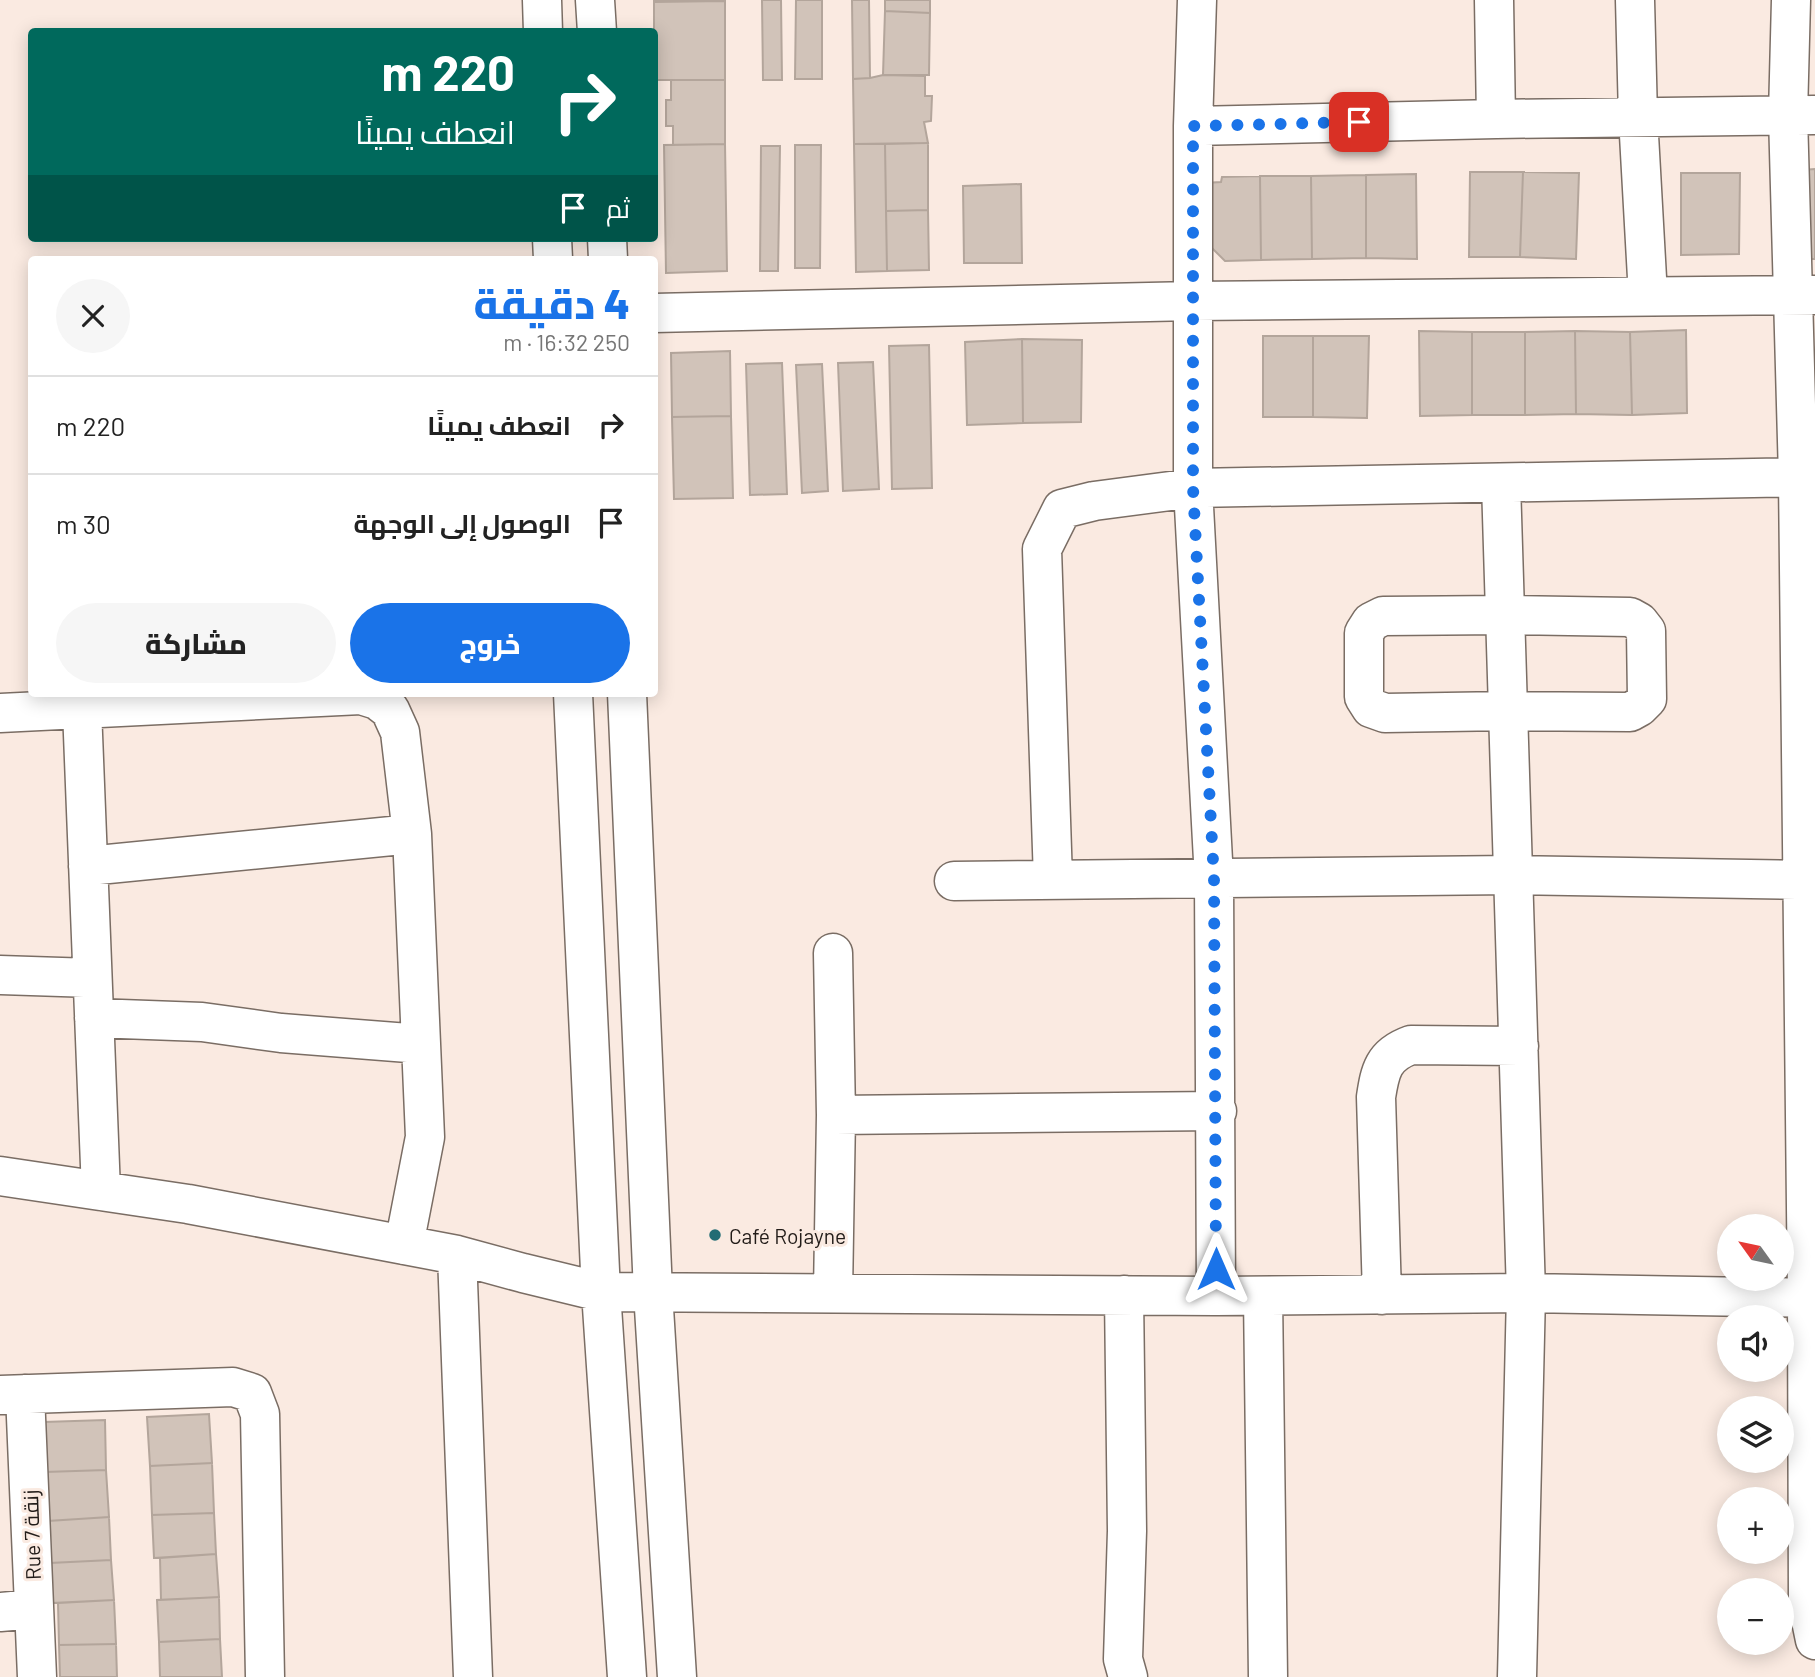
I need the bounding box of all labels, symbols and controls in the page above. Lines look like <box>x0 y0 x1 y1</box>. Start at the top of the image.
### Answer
text: 220 m <box>381 42 515 101</box>
icon: right <box>539 56 630 147</box>
pin <box>1329 92 1389 152</box>
icon: arrive <box>1340 103 1378 141</box>
text: انعطف يمينًا <box>355 112 515 150</box>
icon: arrive <box>554 189 592 227</box>
text: ثم <box>606 192 630 223</box>
text: 4 دقيقة <box>473 277 630 327</box>
button: close <box>56 279 130 353</box>
text: 250 m · 16:32 <box>503 328 630 356</box>
icon: right <box>592 406 630 444</box>
text: انعطف يمينًا <box>427 409 571 440</box>
text: 220 m <box>56 410 125 441</box>
icon: arrive <box>592 504 630 542</box>
text: الوصول إلى الوجهة <box>353 507 571 538</box>
text: 30 m <box>56 508 111 539</box>
button: مشاركة <box>56 603 336 683</box>
button: خروج <box>350 603 630 683</box>
north arrow <box>1717 1214 1794 1292</box>
map controls <box>1717 1214 1794 1655</box>
place label: Café Rojayne <box>729 1223 846 1248</box>
marker: Café Rojayne <box>707 1227 723 1243</box>
position arrow <box>1179 1232 1253 1306</box>
button: sound <box>1717 1305 1794 1382</box>
button: layers <box>1717 1396 1794 1473</box>
button: + <box>1717 1487 1794 1564</box>
street label: Rue 7 زنقة <box>17 1489 46 1581</box>
button: − <box>1717 1578 1794 1655</box>

